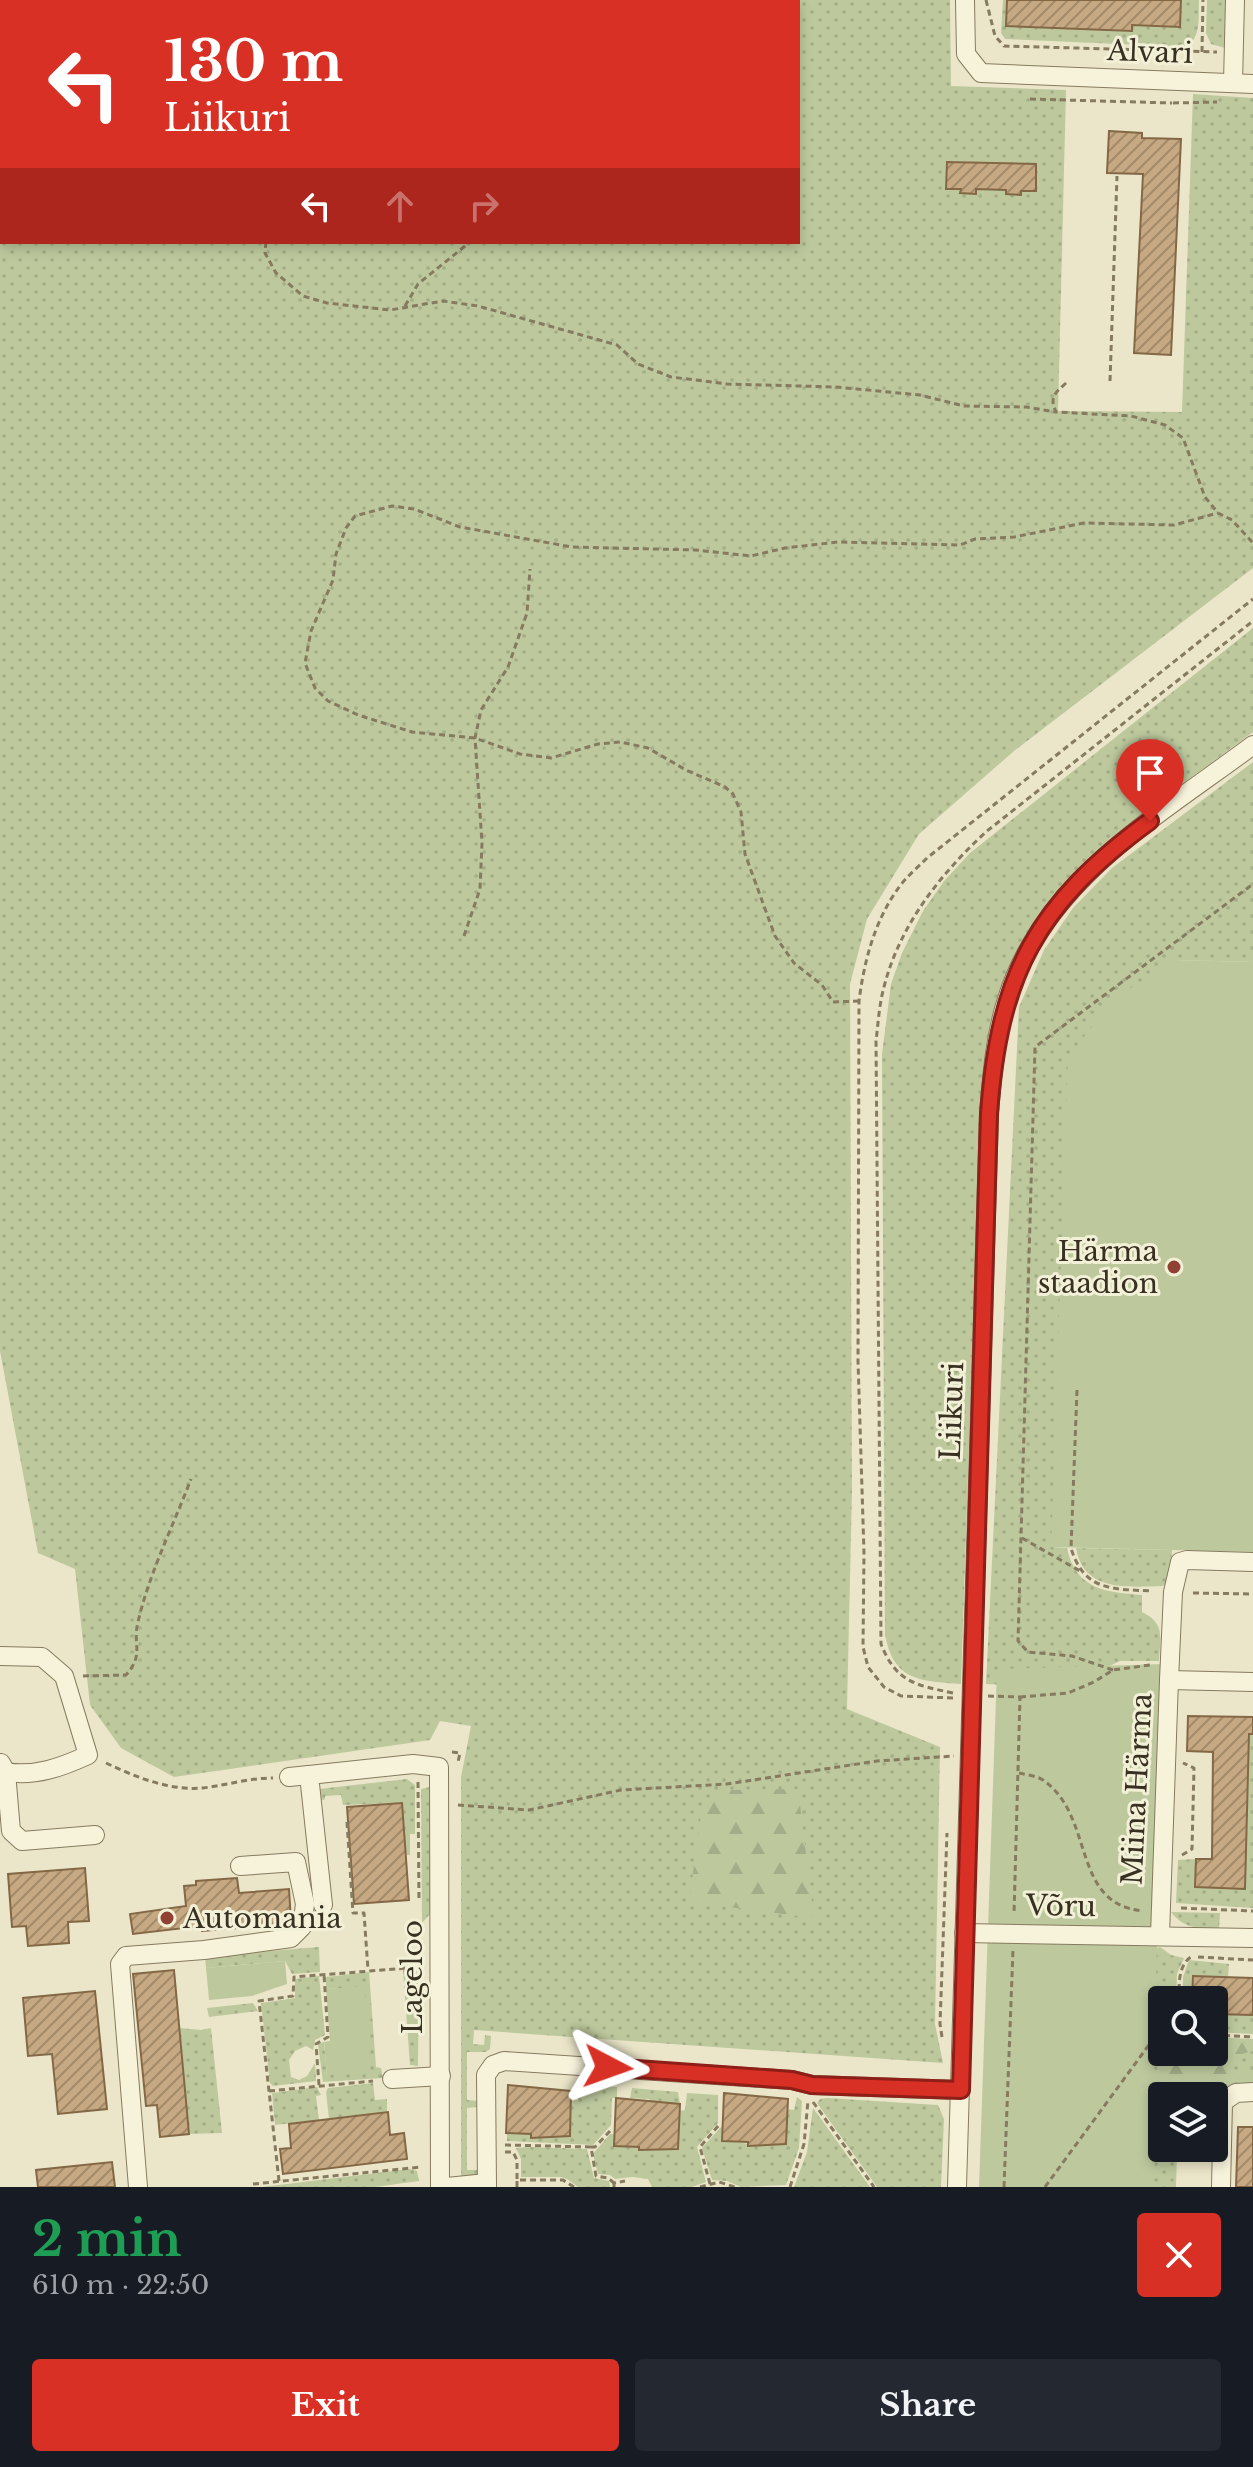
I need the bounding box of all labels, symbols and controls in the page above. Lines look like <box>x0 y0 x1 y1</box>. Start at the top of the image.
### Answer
text: 130 m <box>164 27 343 96</box>
icon: left <box>32 32 136 136</box>
street label: Alvari <box>1106 33 1193 71</box>
text: Liikuri <box>164 96 290 141</box>
icon: left <box>294 184 338 228</box>
icon: ahead <box>378 184 422 228</box>
icon: right <box>462 184 506 228</box>
pin <box>1116 739 1184 821</box>
icon: arrive <box>1128 751 1172 795</box>
place label: Härma staadion <box>1038 1234 1158 1301</box>
marker: Härma staadion <box>1165 1258 1183 1276</box>
street label: Liikuri <box>933 1361 971 1461</box>
street label: Miina Härma <box>1114 1691 1160 1886</box>
street label: Võru <box>1025 1888 1097 1924</box>
place label: Automania <box>182 1901 342 1936</box>
marker: Automania <box>158 1909 176 1927</box>
street label: Lageloo <box>395 1920 430 2034</box>
map controls <box>1148 1986 1228 2162</box>
button: search <box>1148 1986 1228 2066</box>
position arrow <box>566 2025 650 2109</box>
button: layers <box>1148 2082 1228 2162</box>
text: 2 min <box>32 2209 181 2269</box>
button: close <box>1137 2213 1221 2297</box>
text: 610 m · 22:50 <box>32 2269 209 2301</box>
button: Exit <box>32 2359 619 2451</box>
button: Share <box>635 2359 1221 2451</box>

